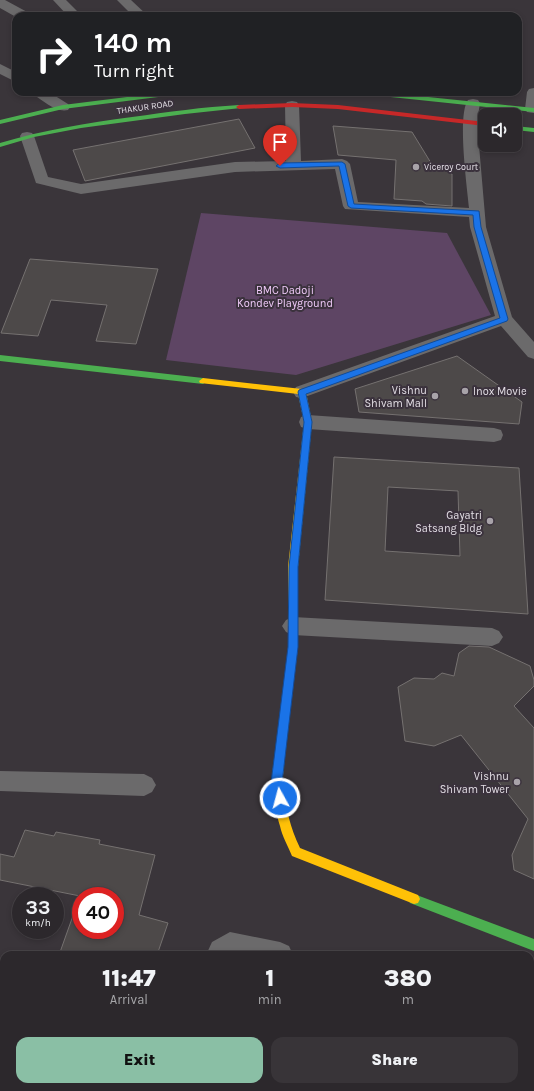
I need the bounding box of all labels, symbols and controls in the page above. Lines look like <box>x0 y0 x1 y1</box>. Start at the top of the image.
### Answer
text: 140 m <box>94 26 172 59</box>
icon: right <box>28 28 80 80</box>
text: Turn right <box>94 60 174 82</box>
street label: THAKUR ROAD <box>116 98 174 116</box>
map controls <box>478 108 522 152</box>
button: sound <box>478 108 522 152</box>
pin <box>263 125 297 166</box>
icon: arrive <box>269 131 291 153</box>
marker: Viceroy Court <box>411 162 421 172</box>
place label: Viceroy Court <box>424 162 479 172</box>
park label: BMC Dadoji Kondev Playground <box>237 284 333 310</box>
place label: Vishnu Shivam Mall <box>364 384 427 410</box>
place label: Inox Movie <box>473 385 527 398</box>
marker: Inox Movie <box>460 386 470 396</box>
marker: Vishnu Shivam Mall <box>430 391 440 401</box>
place label: Gayatri Satsang Bldg <box>415 509 483 535</box>
marker: Gayatri Satsang Bldg <box>485 516 495 526</box>
place label: Vishnu Shivam Tower <box>440 770 509 796</box>
position arrow <box>259 777 301 819</box>
marker: Vishnu Shivam Tower <box>512 777 522 787</box>
speed limit sign: 40 <box>72 887 124 939</box>
text: 33 <box>26 896 50 919</box>
text: km/h <box>25 917 51 929</box>
text: 11:47 <box>102 964 156 992</box>
text: 1 <box>265 964 274 992</box>
text: 380 <box>384 964 432 992</box>
text: Arrival <box>110 992 148 1007</box>
text: min <box>258 992 282 1007</box>
text: m <box>402 992 414 1007</box>
button: Exit <box>16 1037 263 1083</box>
button: Share <box>271 1037 518 1083</box>

